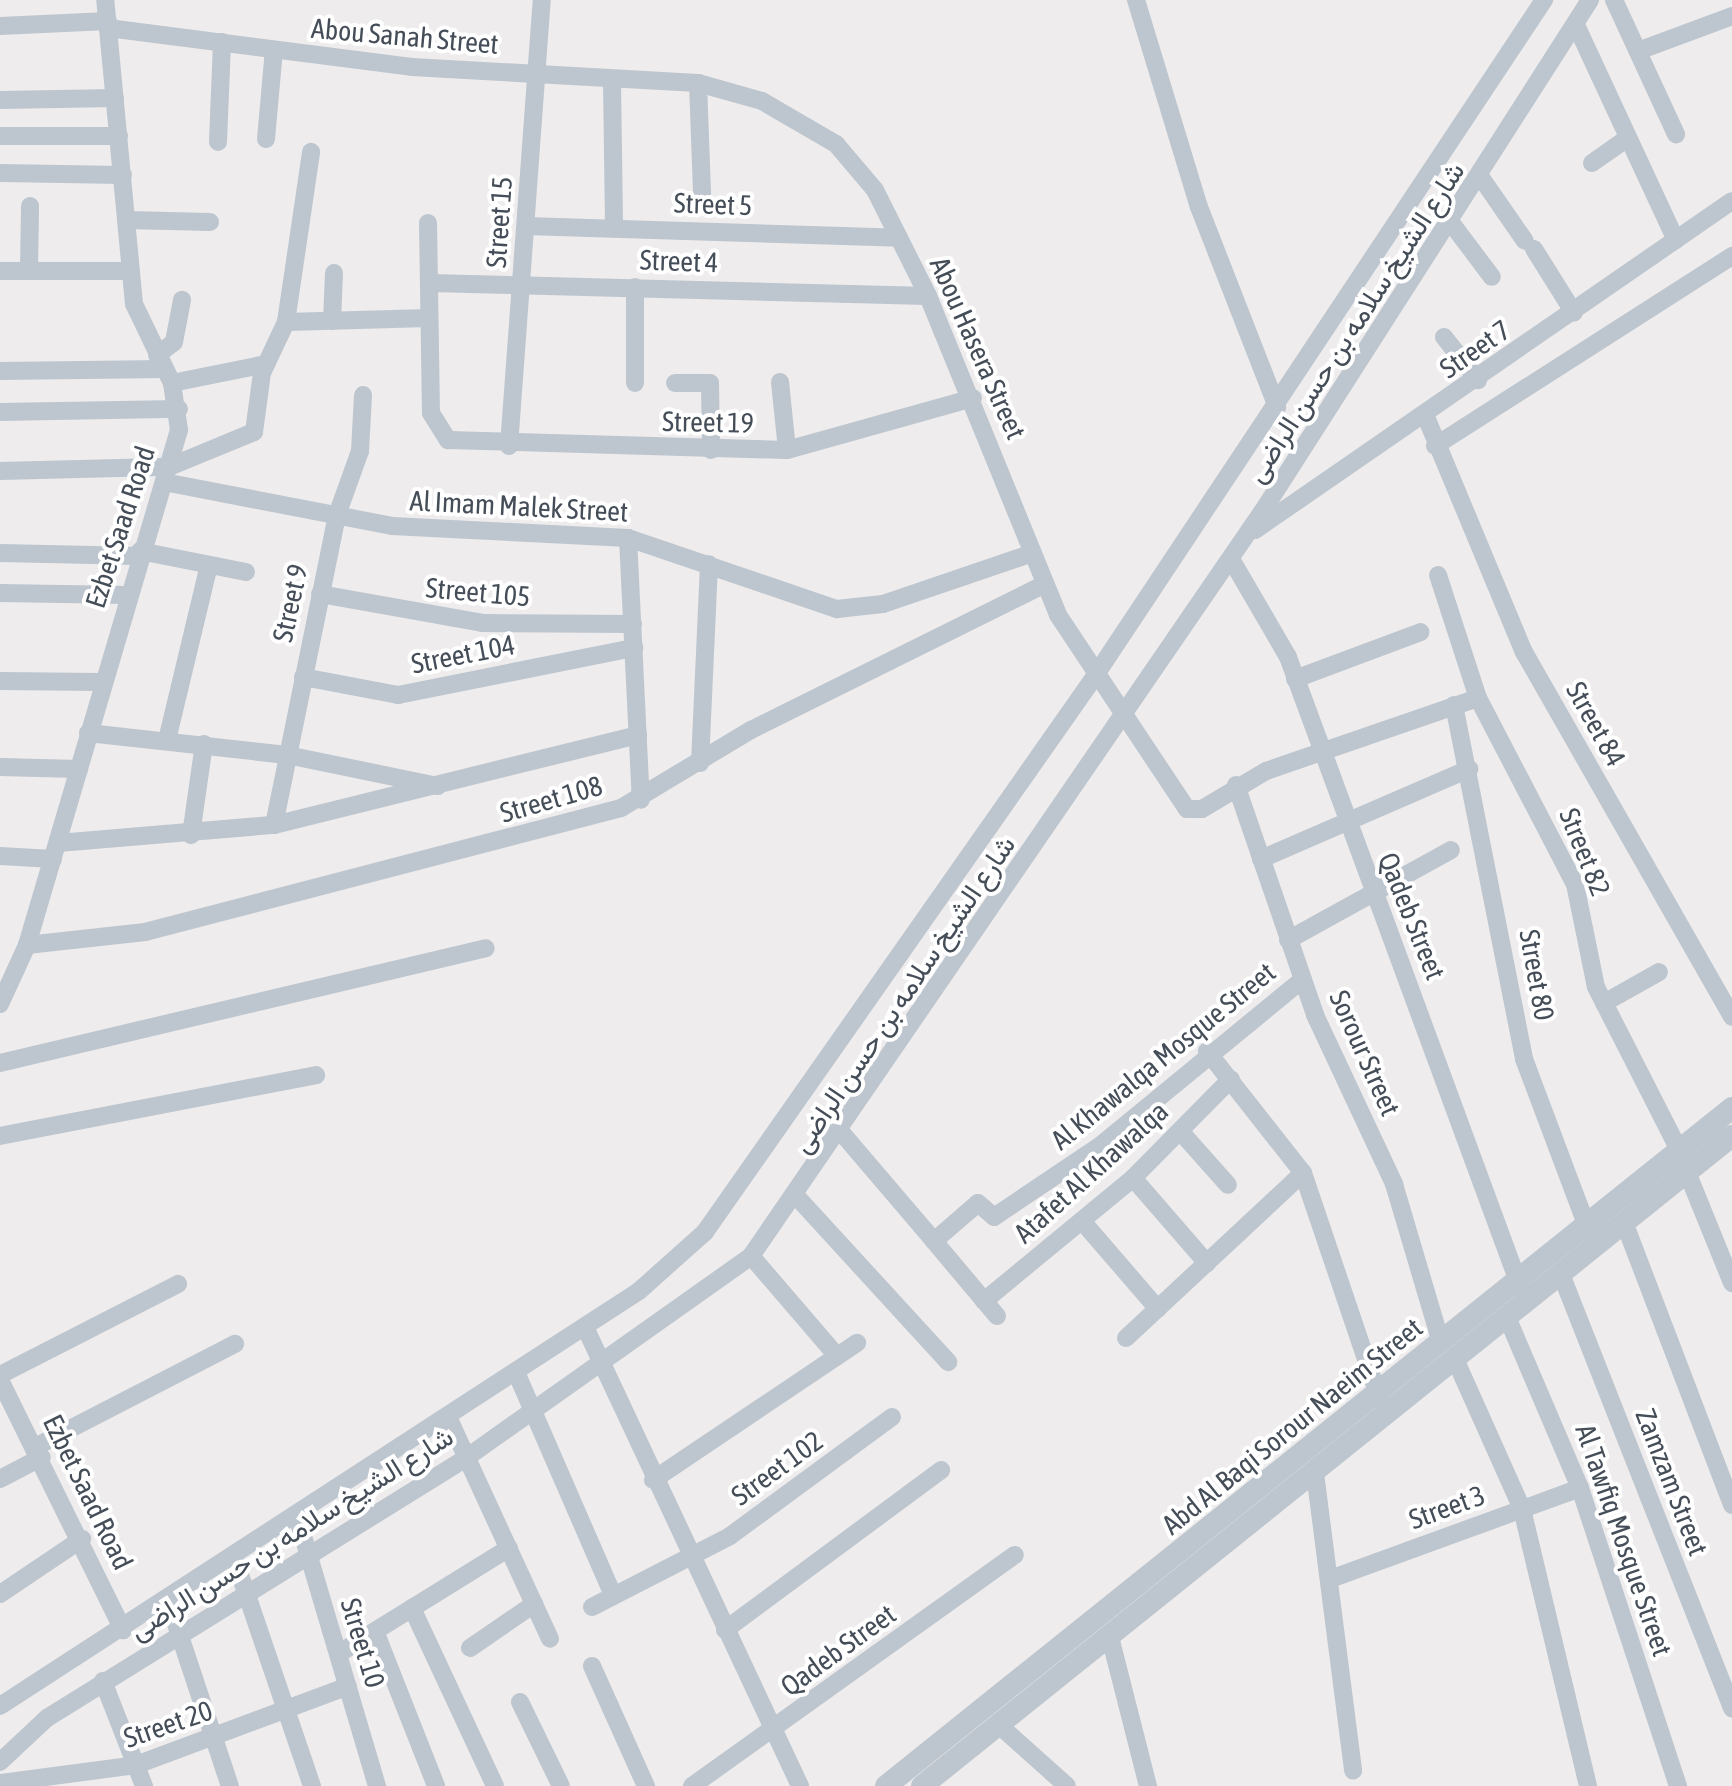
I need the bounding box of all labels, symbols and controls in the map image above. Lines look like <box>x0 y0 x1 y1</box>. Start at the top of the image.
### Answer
street label: Abou Sanah Street <box>310 11 500 61</box>
street label: شارع الشيخ سلامه بن حسن الراضى <box>1239 155 1471 489</box>
street label: Street 15 <box>479 175 519 269</box>
street label: Street 5 <box>673 186 753 222</box>
street label: Street 4 <box>639 243 719 279</box>
street label: Abou Hasera Street <box>923 252 1033 444</box>
street label: Street 7 <box>1433 313 1517 385</box>
street label: Street 19 <box>662 404 754 440</box>
street label: Ezbet Saad Road <box>78 442 162 612</box>
street label: Al Imam Malek Street <box>409 484 629 528</box>
street label: Street 9 <box>265 561 315 645</box>
street label: Street 105 <box>424 571 532 613</box>
street label: Street 104 <box>408 628 518 680</box>
street label: Street 84 <box>1559 676 1633 772</box>
street label: Street 108 <box>496 768 606 830</box>
street label: Street 82 <box>1552 803 1618 901</box>
street label: شارع الشيخ سلامه بن حسن الراضى <box>784 829 1022 1159</box>
street label: Qadeb Street <box>1371 848 1453 984</box>
street label: Street 80 <box>1513 927 1561 1023</box>
street label: Al Khawalqa Mosque Street <box>1044 955 1282 1157</box>
street label: Sorour Street <box>1323 985 1407 1121</box>
street label: Atafet Al Khawalqa <box>1007 1094 1175 1250</box>
street label: Abd Al Baqi Sorour Naeim Street <box>1155 1311 1429 1541</box>
street label: Zamzam Street <box>1629 1404 1715 1560</box>
street label: Ezbet Saad Road <box>36 1409 140 1575</box>
street label: شارع الشيخ سلامه بن حسن الراضى <box>123 1419 459 1647</box>
street label: Al Tawfiq Mosque Street <box>1569 1420 1679 1660</box>
street label: Street 102 <box>725 1424 829 1512</box>
street label: Street 3 <box>1404 1478 1490 1536</box>
street label: Street 10 <box>334 1594 392 1692</box>
street label: Qadeb Street <box>774 1597 902 1703</box>
street label: Street 20 <box>119 1693 217 1755</box>

